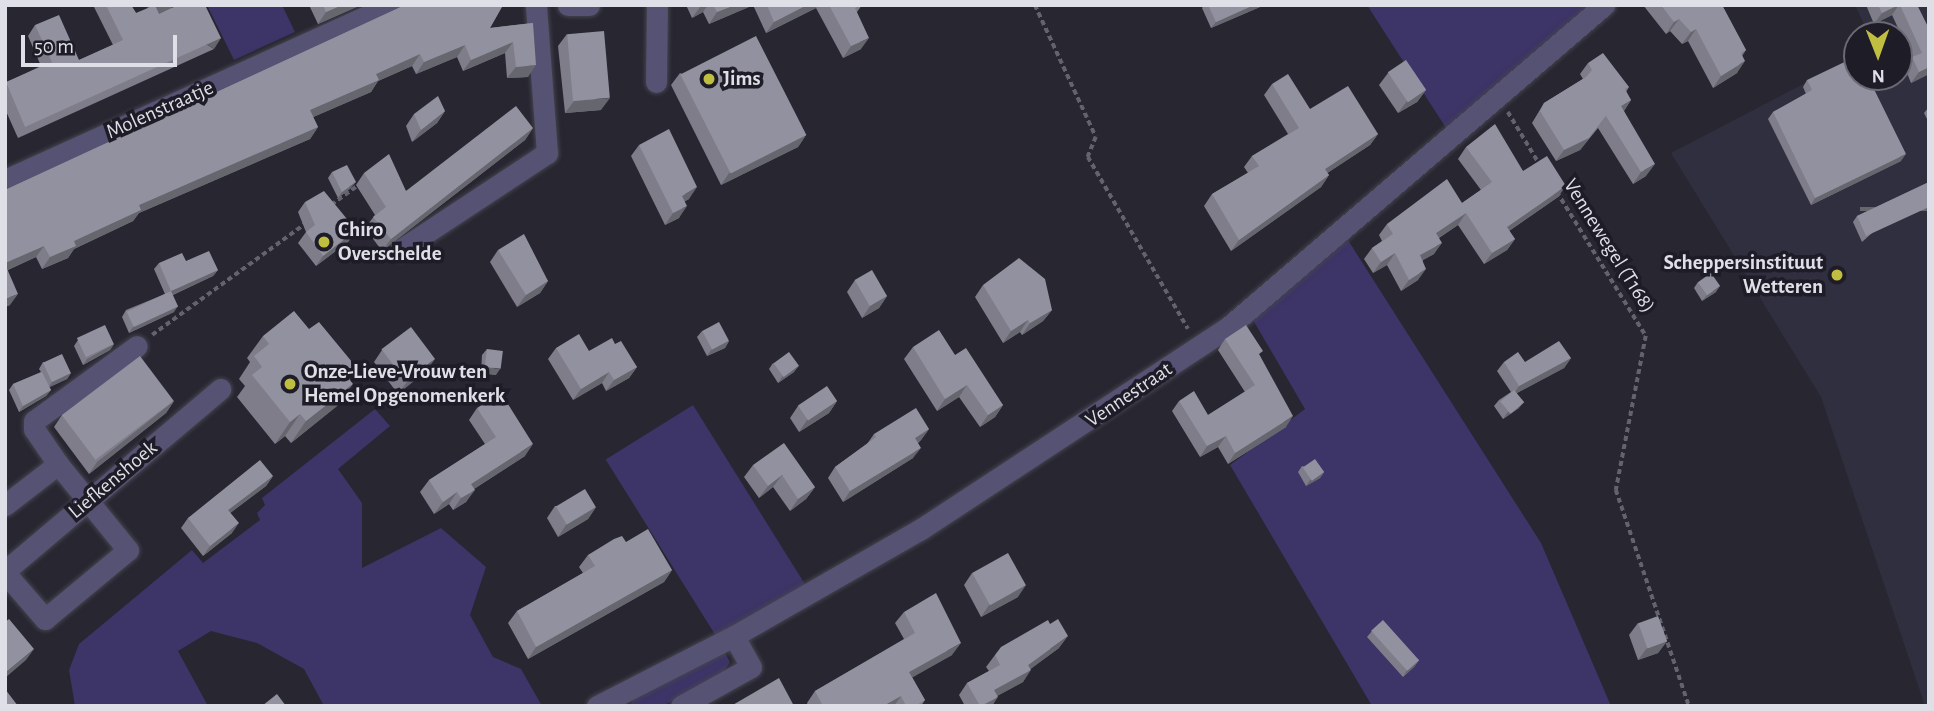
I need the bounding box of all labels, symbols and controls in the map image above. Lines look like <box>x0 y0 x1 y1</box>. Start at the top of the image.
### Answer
scale bar <box>24 21 180 65</box>
north arrow <box>1843 21 1913 91</box>
text: 50 m <box>34 36 74 57</box>
place label: Jims <box>723 66 761 92</box>
text: N <box>1872 66 1885 85</box>
marker: Jims <box>701 71 717 87</box>
street label: Molenstraatje <box>103 75 217 145</box>
street label: Vennewegel (T168) <box>1558 174 1660 318</box>
place label: Chiro Overschelde <box>338 217 442 267</box>
marker: Chiro Overschelde <box>316 234 332 250</box>
place label: Scheppersinstituut Wetteren <box>1663 250 1823 300</box>
marker: Scheppersinstituut Wetteren <box>1829 267 1845 283</box>
street label: Vennestraat <box>1081 357 1177 433</box>
place label: Onze-Lieve-Vrouw ten Hemel Opgenomenkerk <box>304 359 505 409</box>
marker: Onze-Lieve-Vrouw ten Hemel Opgenomenkerk <box>282 376 298 392</box>
street label: Liefkenshoek <box>63 436 163 524</box>

